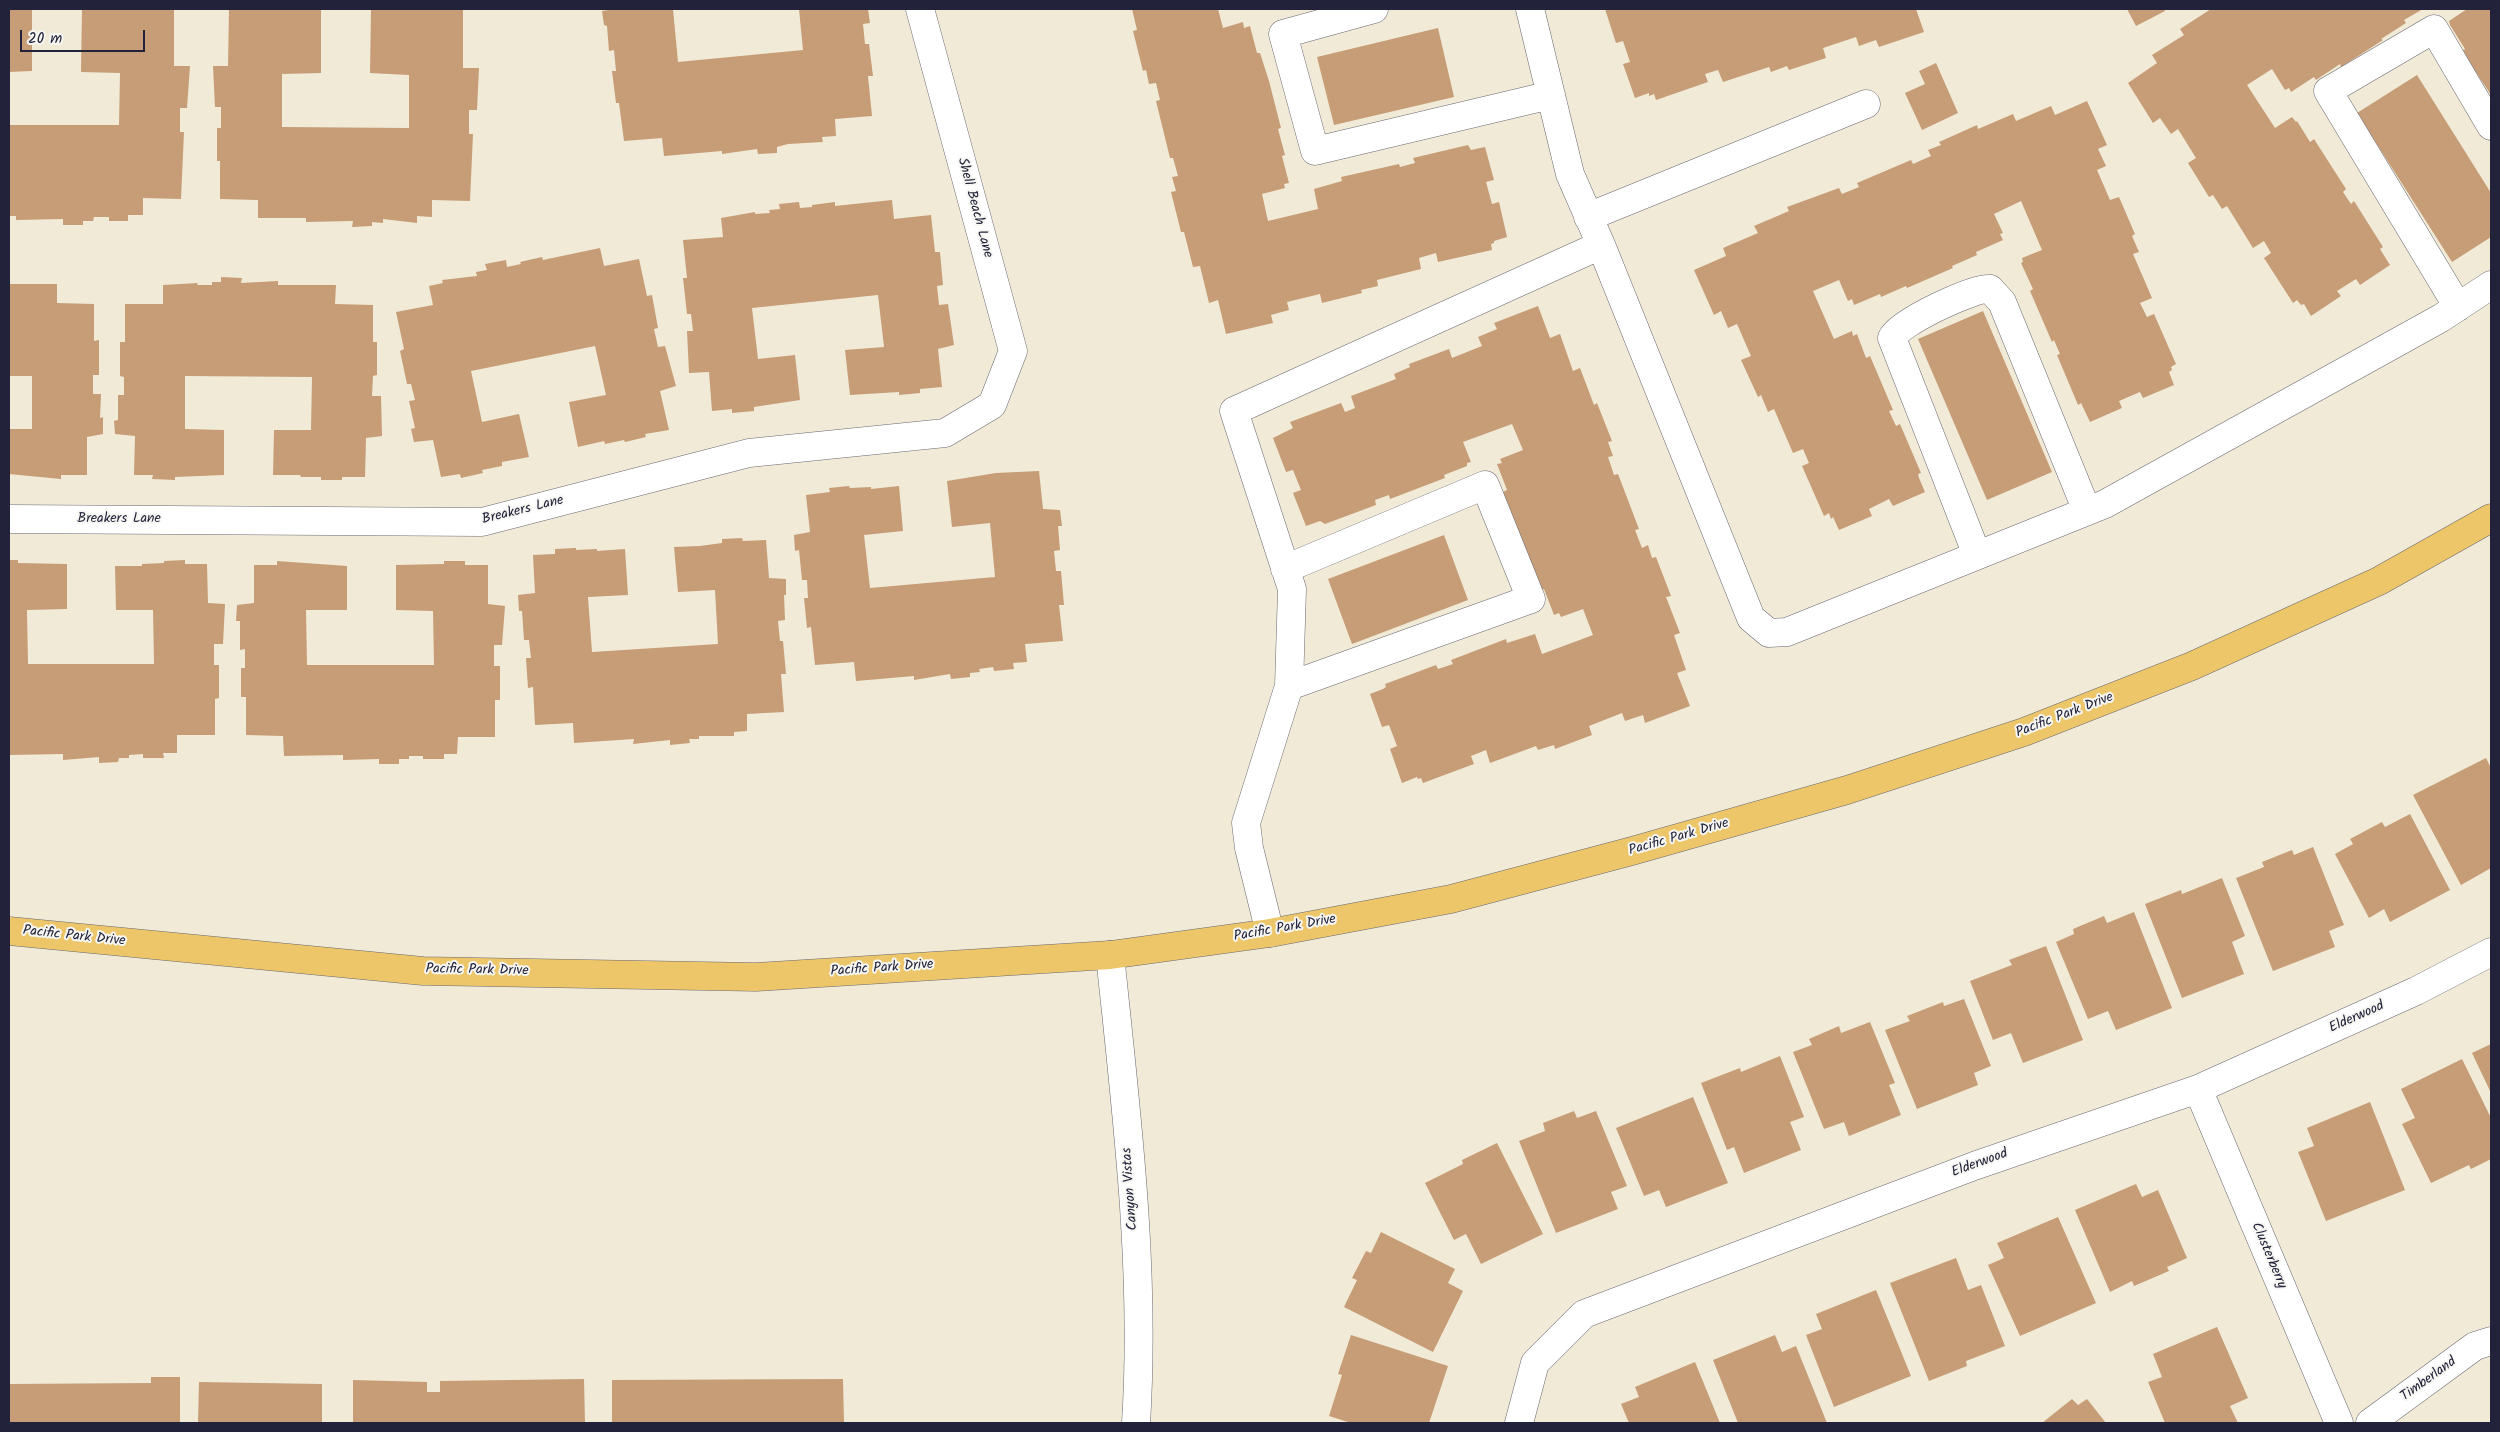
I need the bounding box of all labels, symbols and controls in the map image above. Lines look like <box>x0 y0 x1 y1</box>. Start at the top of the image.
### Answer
scale bar <box>22 20 148 52</box>
text: 20 m <box>28 27 62 51</box>
street label: Shell Beach Lane <box>953 156 995 260</box>
street label: Breakers Lane <box>480 493 566 529</box>
street label: Breakers Lane <box>77 512 161 528</box>
street label: Pacific Park Drive <box>2014 690 2116 742</box>
street label: Pacific Park Drive <box>1627 816 1731 860</box>
street label: Pacific Park Drive <box>1233 912 1337 946</box>
street label: Pacific Park Drive <box>22 923 126 951</box>
street label: Pacific Park Drive <box>830 957 934 981</box>
street label: Pacific Park Drive <box>425 962 529 980</box>
street label: Elderwood <box>2327 998 2387 1038</box>
street label: Elderwood <box>1950 1146 2010 1182</box>
street label: Canyon Vistas <box>1120 1147 1142 1231</box>
street label: Clusterberry <box>2247 1220 2289 1292</box>
street label: Timberland <box>2398 1354 2460 1406</box>

